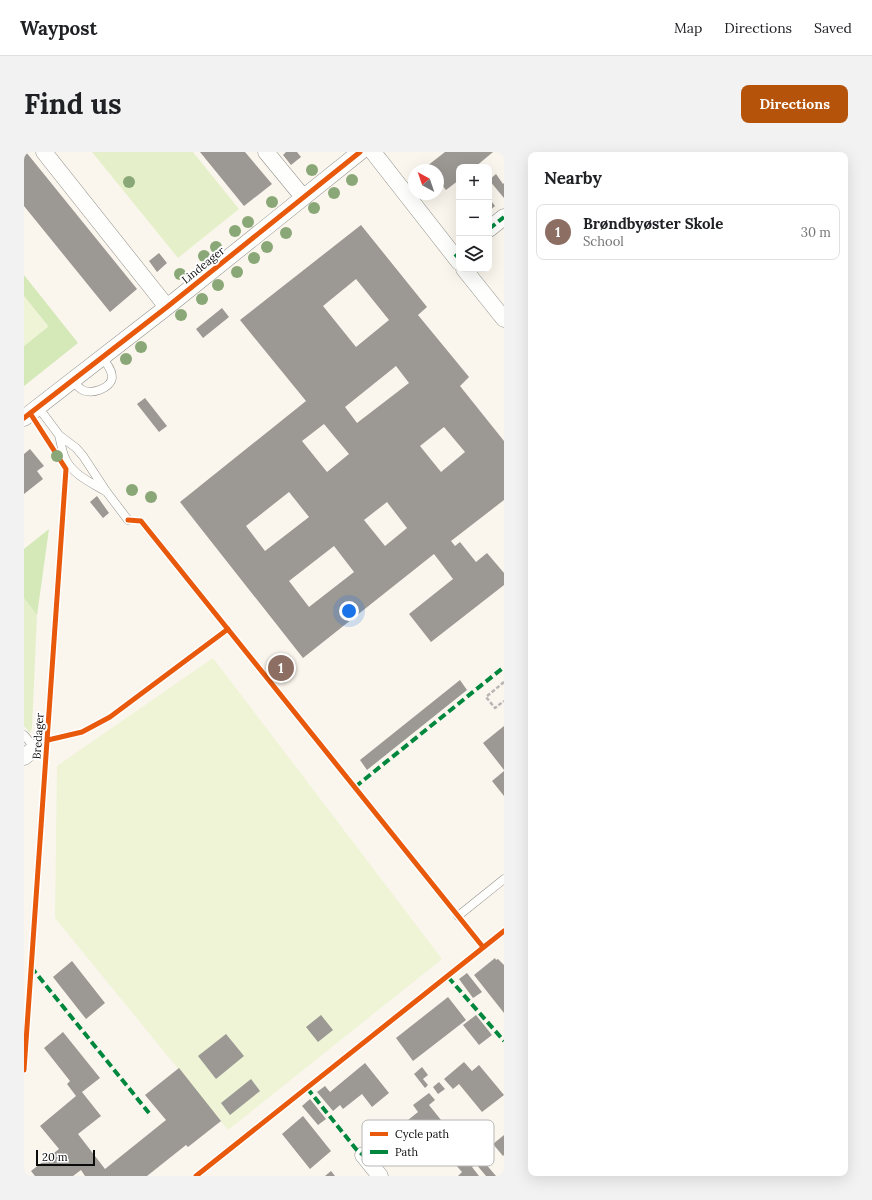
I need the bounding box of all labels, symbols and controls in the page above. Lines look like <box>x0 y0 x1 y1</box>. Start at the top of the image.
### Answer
text: Waypost <box>20 16 97 40</box>
text: Map <box>674 19 702 37</box>
text: Directions <box>724 19 792 37</box>
text: Saved <box>814 19 852 37</box>
button: Directions <box>741 85 848 123</box>
text: Find us <box>24 86 122 122</box>
north arrow <box>408 164 444 200</box>
map controls <box>456 164 492 272</box>
button: + <box>456 164 492 200</box>
text: Nearby <box>544 167 602 189</box>
button: − <box>456 200 492 236</box>
text: Brøndbyøster Skole <box>583 214 723 233</box>
text: 1 <box>555 224 561 241</box>
text: 30 m <box>801 224 831 241</box>
text: School <box>583 233 624 250</box>
button: layers <box>456 236 492 272</box>
street label: Lindeager <box>179 243 227 287</box>
your location <box>339 601 359 621</box>
pin: 1 <box>268 653 294 683</box>
street label: Bredager <box>29 712 47 760</box>
legend <box>362 1120 494 1166</box>
text: Cycle path <box>395 1127 450 1141</box>
text: Path <box>395 1145 418 1159</box>
scale bar <box>36 1148 95 1167</box>
text: 20 m <box>42 1150 67 1164</box>

